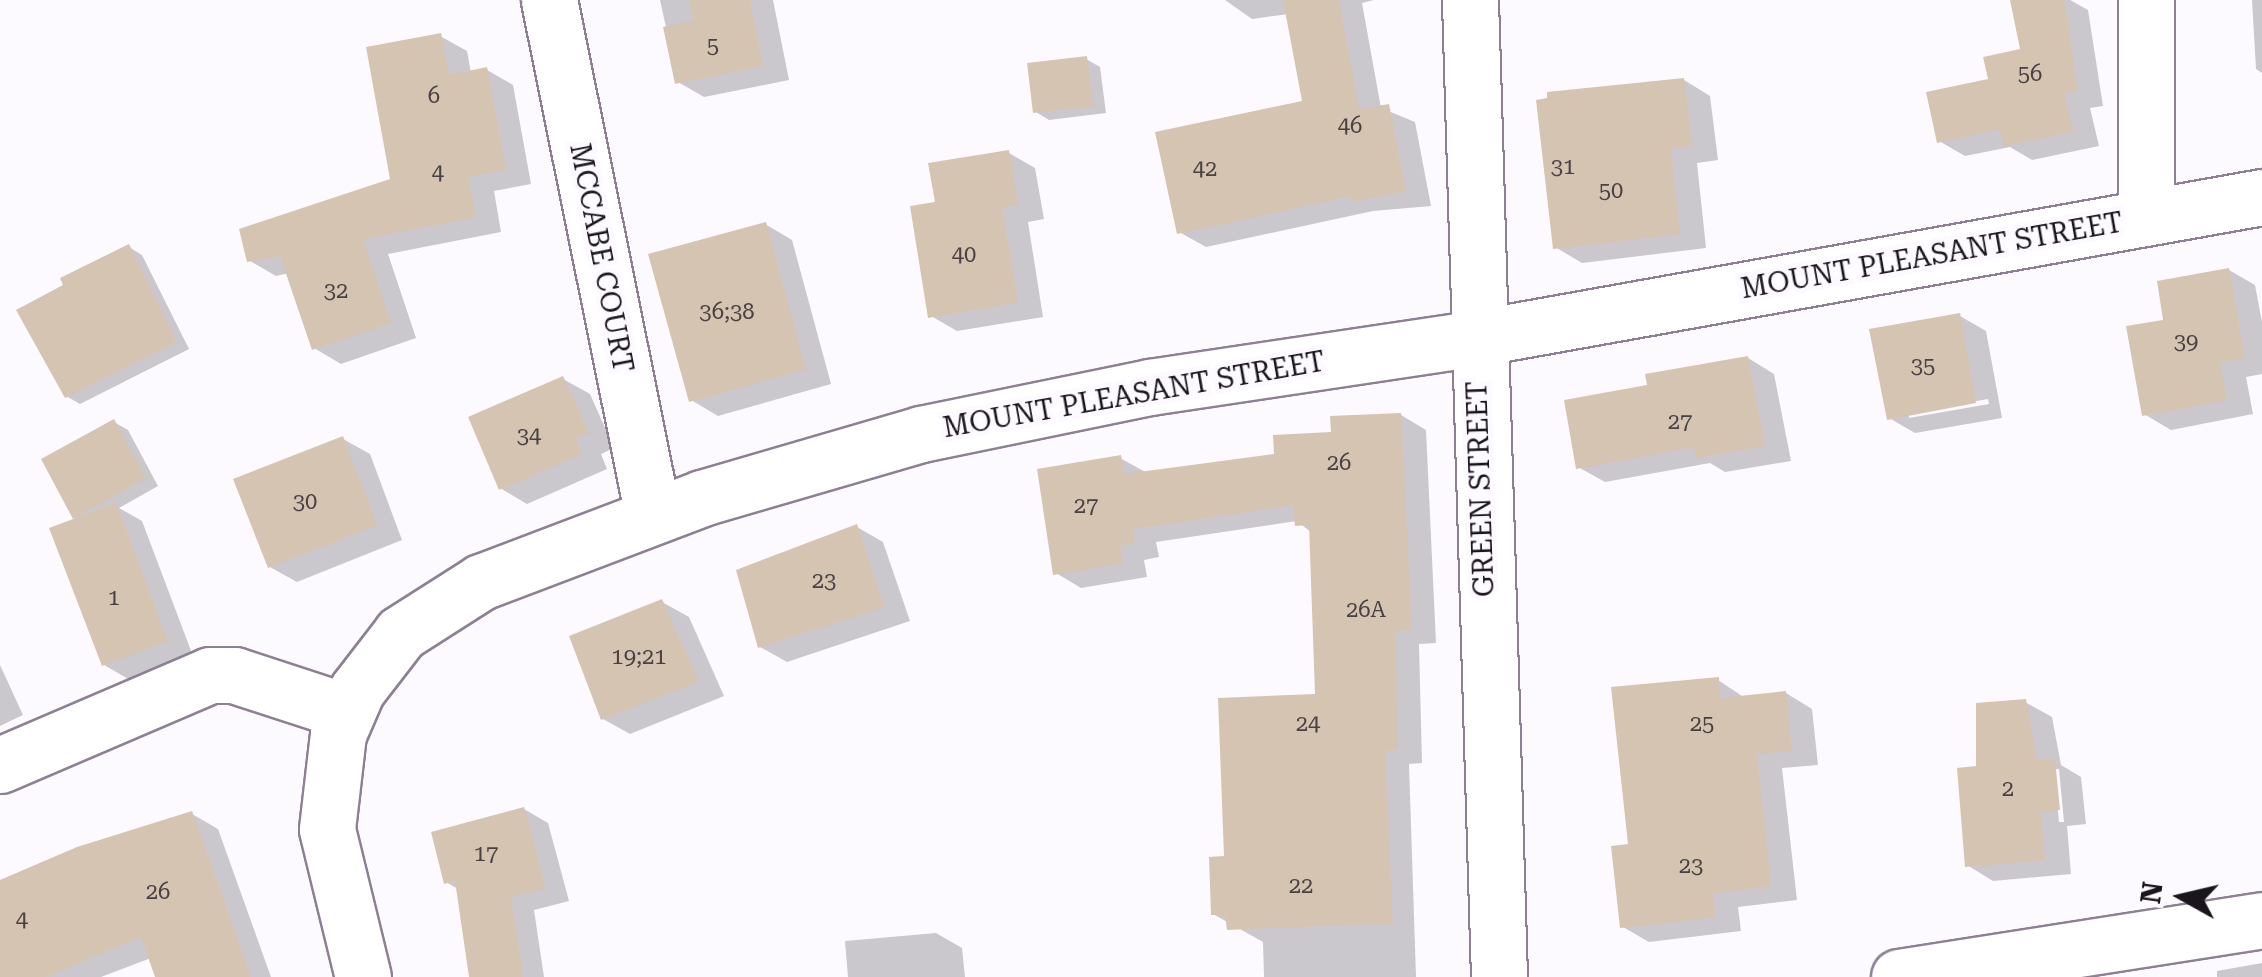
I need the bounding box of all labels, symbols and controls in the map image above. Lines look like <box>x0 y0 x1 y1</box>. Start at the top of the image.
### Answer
house number: 5 <box>707 33 719 59</box>
house number: 56 <box>2018 61 2042 87</box>
house number: 6 <box>428 83 440 109</box>
house number: 46 <box>1338 113 1362 139</box>
street label: MCCABE COURT <box>562 141 640 375</box>
house number: 31 <box>1551 154 1575 180</box>
house number: 42 <box>1193 156 1217 182</box>
house number: 4 <box>432 160 444 186</box>
house number: 50 <box>1599 178 1623 204</box>
street label: MOUNT PLEASANT STREET <box>1738 206 2126 306</box>
house number: 40 <box>952 242 976 268</box>
house number: 32 <box>324 278 348 304</box>
house number: 36;38 <box>699 299 755 325</box>
house number: 39 <box>2174 329 2198 355</box>
street label: MOUNT PLEASANT STREET <box>940 345 1328 445</box>
house number: 35 <box>1911 353 1935 379</box>
street label: GREEN STREET <box>1460 380 1502 598</box>
house number: 27 <box>1668 409 1692 435</box>
house number: 34 <box>517 423 541 449</box>
house number: 26 <box>1327 450 1351 476</box>
house number: 30 <box>293 489 317 515</box>
house number: 27 <box>1074 493 1098 519</box>
house number: 23 <box>812 568 836 594</box>
house number: 1 <box>108 585 120 611</box>
house number: 26A <box>1346 597 1386 623</box>
house number: 19;21 <box>611 644 667 670</box>
house number: 24 <box>1296 711 1320 737</box>
house number: 25 <box>1690 711 1714 737</box>
house number: 2 <box>2002 776 2014 802</box>
house number: 17 <box>474 841 498 867</box>
north arrow <box>2132 847 2232 947</box>
house number: 23 <box>1679 853 1703 879</box>
house number: 22 <box>1289 873 1313 899</box>
house number: 26 <box>146 879 170 905</box>
text: N <box>2134 880 2170 906</box>
house number: 4 <box>16 907 28 933</box>

